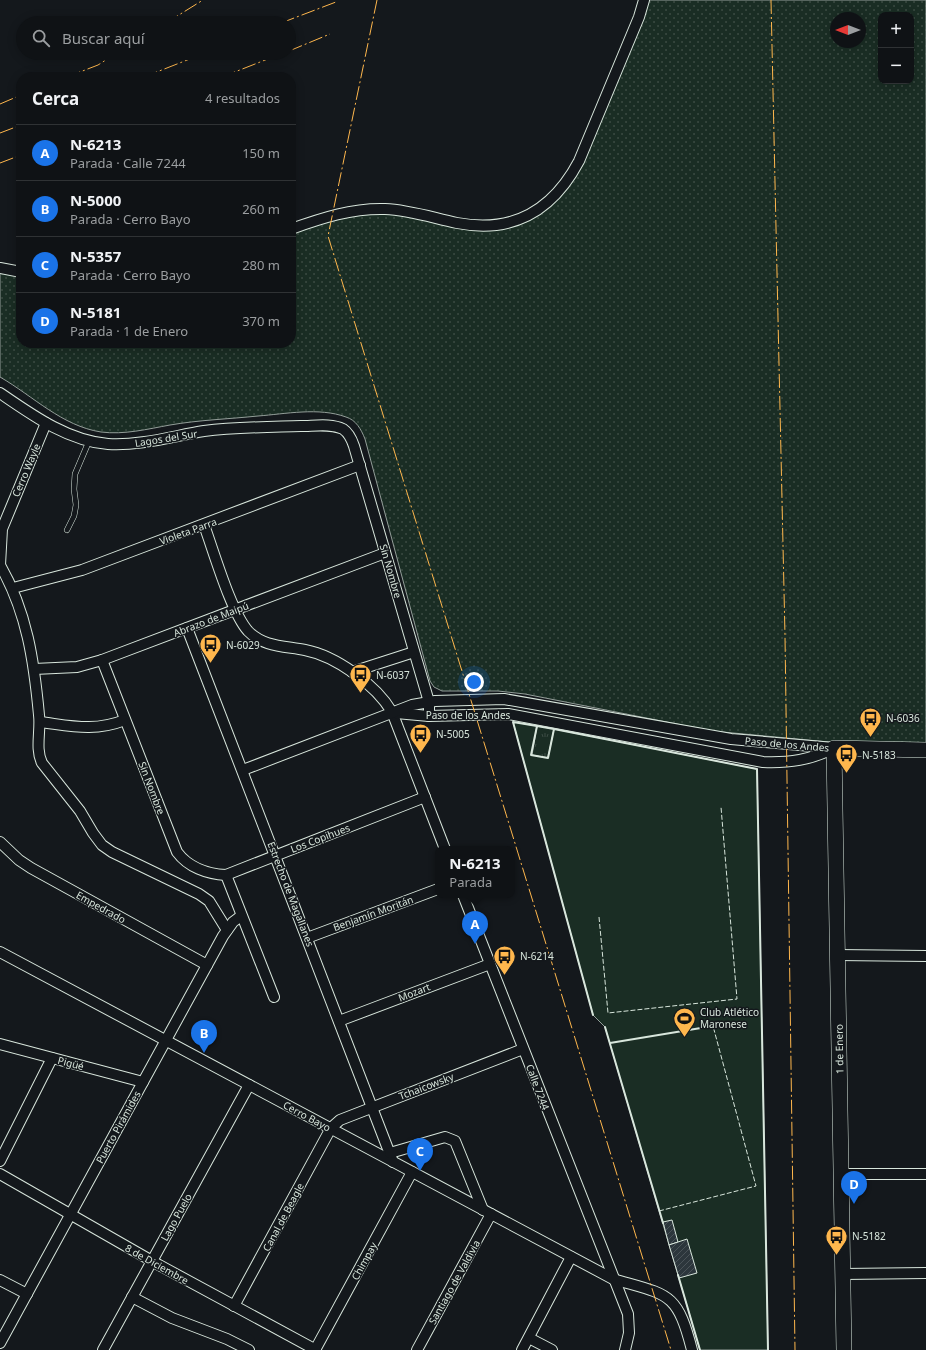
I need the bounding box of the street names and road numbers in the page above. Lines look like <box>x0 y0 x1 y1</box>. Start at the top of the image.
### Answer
street label: Lagos del Sur <box>134 426 198 450</box>
street label: Cerro Wayle <box>8 441 44 499</box>
street label: Violeta Parra <box>157 514 219 548</box>
street label: Sin Nombre <box>377 542 405 600</box>
street label: Abrazo de Maipú <box>171 598 251 640</box>
street label: Paso de los Andes <box>426 708 511 722</box>
street label: Paso de los Andes <box>744 733 830 755</box>
street label: Sin Nombre <box>136 760 169 817</box>
street label: Los Copihues <box>288 820 352 856</box>
street label: Estrecho de Magallanes <box>265 840 318 949</box>
street label: Empedrado <box>74 888 128 926</box>
street label: Benjamín Moritán <box>331 892 415 934</box>
street label: Mozart <box>396 979 432 1004</box>
street label: 1 de Enero <box>832 1024 846 1074</box>
street label: Pigüé <box>56 1053 86 1073</box>
street label: Calle 7244 <box>523 1062 553 1112</box>
street label: Tchaicowsky <box>397 1069 456 1103</box>
street label: Puerto Pirámides <box>92 1088 144 1166</box>
street label: Cerro Bayo <box>281 1098 333 1134</box>
street label: Canal de Beagle <box>259 1180 307 1254</box>
street label: Lago Puelo <box>157 1191 195 1243</box>
street label: Santiago de Valdivia <box>425 1237 483 1327</box>
street label: Chimpay <box>348 1239 381 1282</box>
street label: 8 de Diciembre <box>123 1241 192 1287</box>

